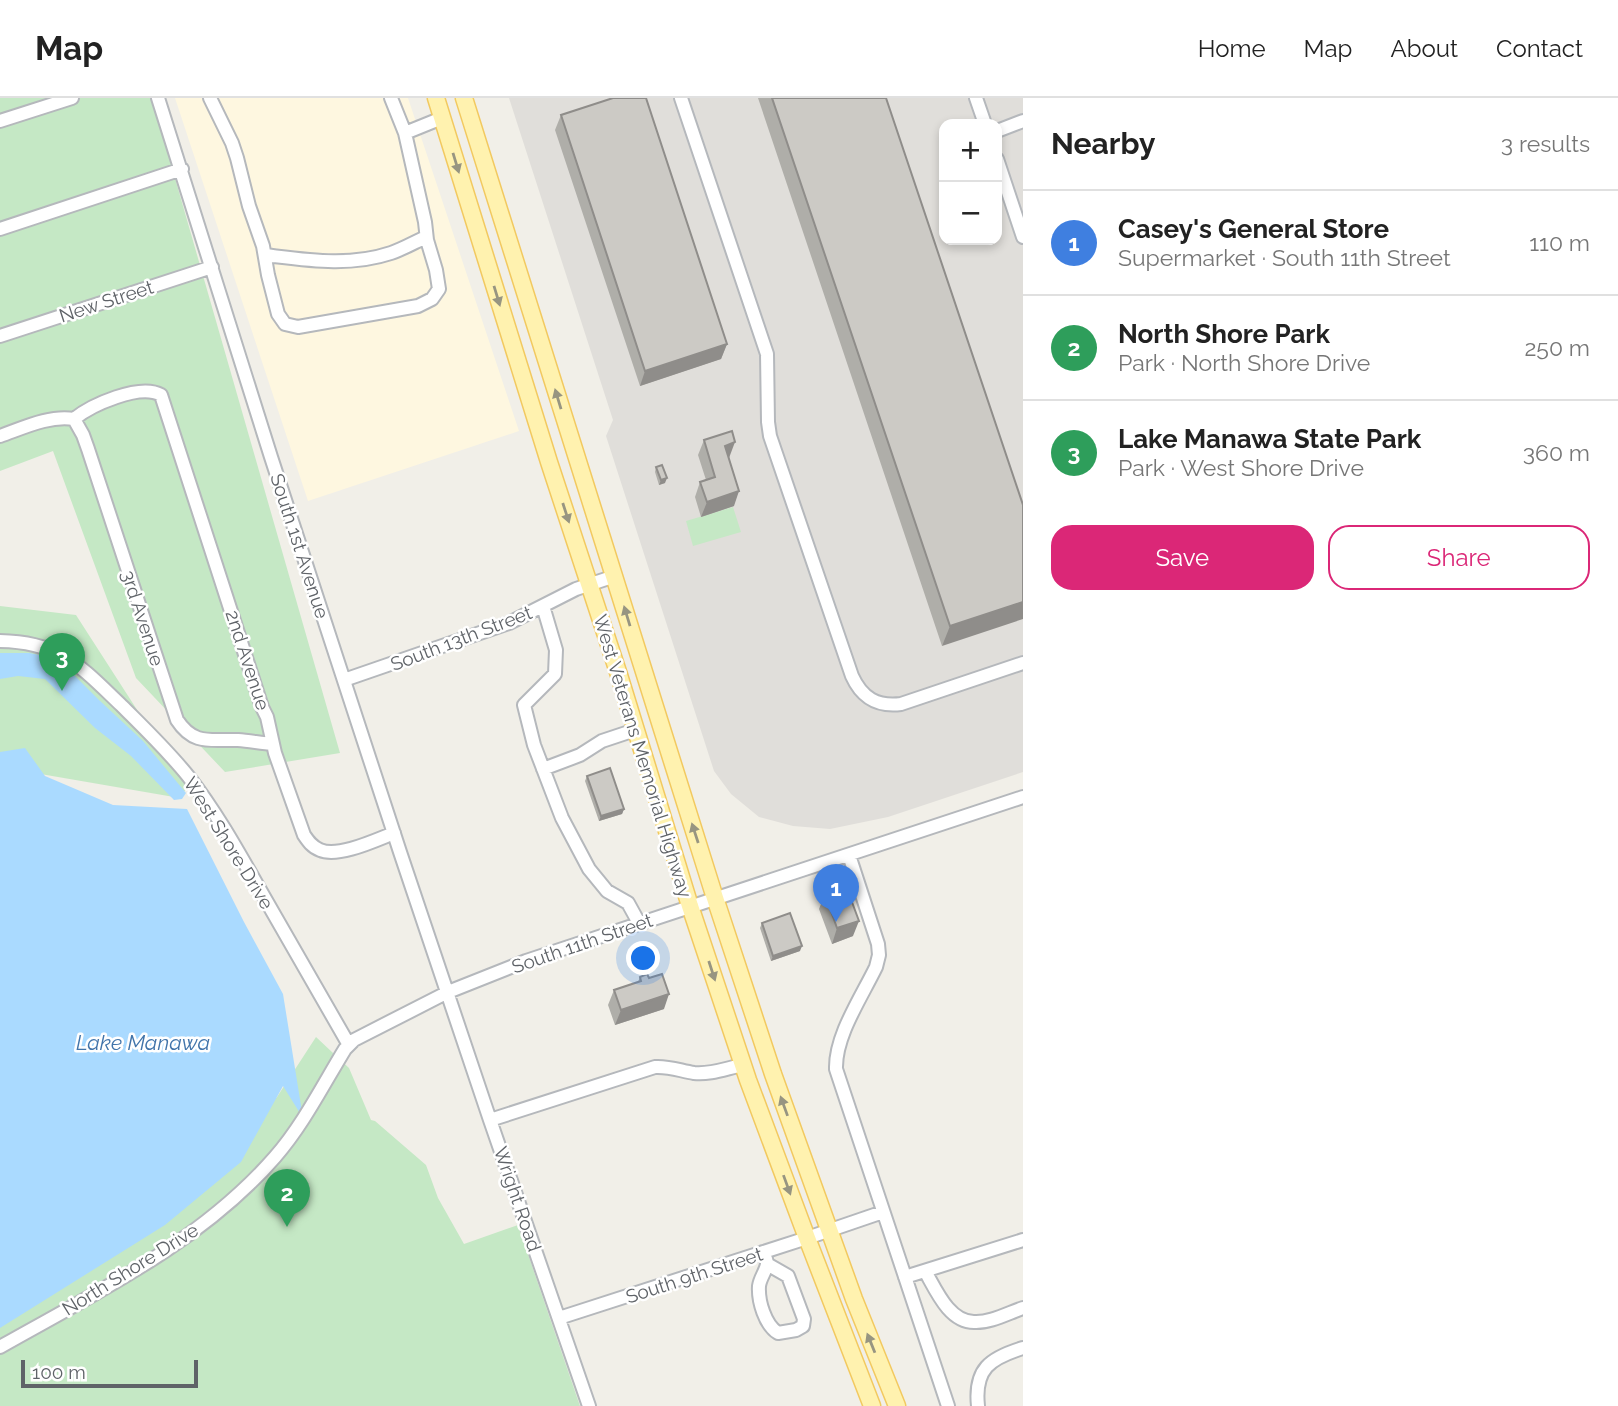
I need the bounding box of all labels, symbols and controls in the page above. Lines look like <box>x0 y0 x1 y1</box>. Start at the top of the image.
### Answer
text: Map <box>35 29 103 68</box>
text: Home <box>1198 34 1266 63</box>
text: Map <box>1304 34 1352 63</box>
text: About <box>1390 34 1458 63</box>
text: Contact <box>1496 34 1583 63</box>
map controls <box>939 119 1002 245</box>
button: + <box>939 119 1002 182</box>
text: Nearby <box>1051 126 1155 161</box>
text: 3 results <box>1501 130 1590 157</box>
one-way arrow <box>451 153 462 174</box>
button: − <box>939 182 1002 245</box>
text: Casey's General Store <box>1118 214 1389 244</box>
text: 1 <box>1068 229 1080 256</box>
text: 110 m <box>1529 229 1590 256</box>
text: Supermarket · South 11th Street <box>1118 244 1451 271</box>
street label: New Street <box>56 275 157 327</box>
one-way arrow <box>493 286 503 307</box>
text: North Shore Park <box>1118 319 1330 349</box>
text: 2 <box>1068 334 1080 361</box>
text: 250 m <box>1524 334 1590 361</box>
text: Park · North Shore Drive <box>1118 349 1370 376</box>
one-way arrow <box>552 388 563 409</box>
text: Lake Manawa State Park <box>1118 424 1421 454</box>
text: 3 <box>1068 439 1080 466</box>
text: 360 m <box>1523 439 1590 466</box>
text: Park · West Shore Drive <box>1118 454 1364 481</box>
street label: South 1st Avenue <box>266 471 334 621</box>
one-way arrow <box>561 502 571 523</box>
button: Save <box>1051 525 1314 590</box>
button: Share <box>1328 525 1590 590</box>
street label: 3rd Avenue <box>117 567 169 669</box>
street label: South 13th Street <box>387 601 535 675</box>
one-way arrow <box>621 605 631 626</box>
street label: 2nd Avenue <box>222 607 274 713</box>
street label: West Veterans Memorial Highway <box>589 612 697 900</box>
pin: 3 <box>39 633 85 691</box>
street label: West Shore Drive <box>179 773 279 913</box>
one-way arrow <box>689 822 699 843</box>
pin: 1 <box>813 864 859 922</box>
street label: South 11th Street <box>509 908 656 977</box>
your location <box>626 941 660 975</box>
one-way arrow <box>707 960 718 981</box>
water label: Lake Manawa <box>76 1030 210 1055</box>
one-way arrow <box>779 1096 790 1117</box>
street label: Wright Road <box>490 1144 546 1254</box>
pin: 2 <box>264 1169 310 1227</box>
one-way arrow <box>782 1175 793 1196</box>
street label: North Shore Drive <box>58 1218 202 1320</box>
street label: South 9th Street <box>623 1242 766 1307</box>
one-way arrow <box>866 1332 877 1353</box>
scale bar <box>21 1357 198 1389</box>
text: 100 m <box>32 1361 86 1383</box>

